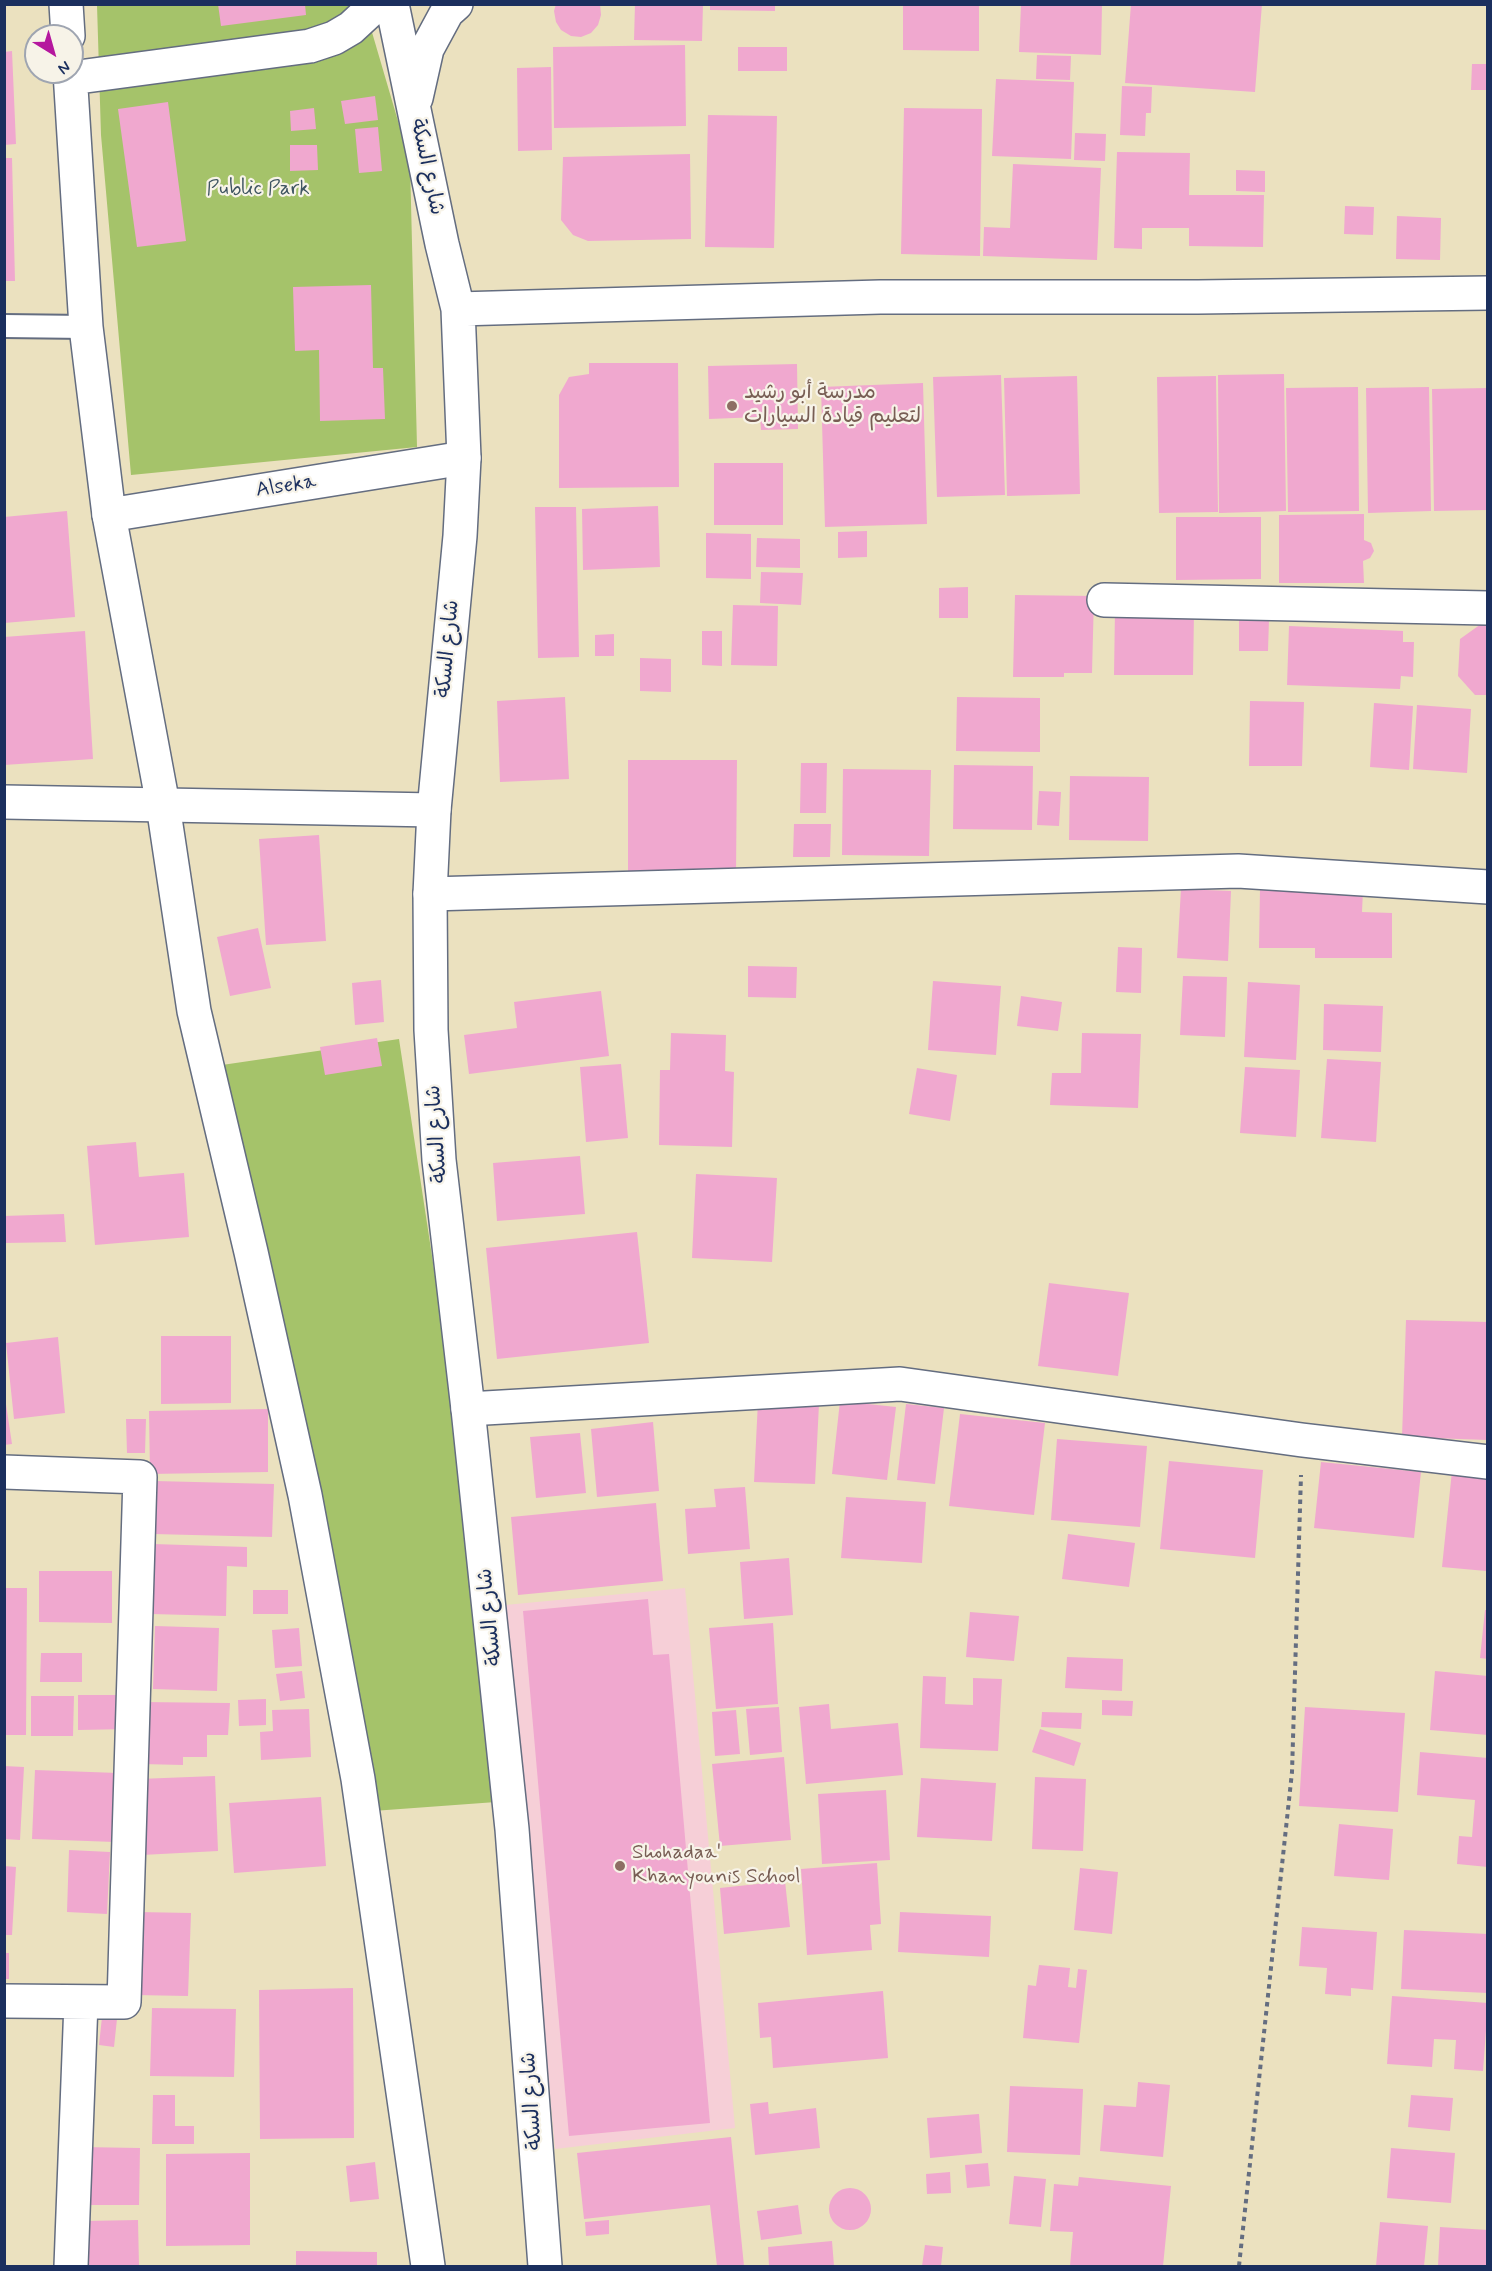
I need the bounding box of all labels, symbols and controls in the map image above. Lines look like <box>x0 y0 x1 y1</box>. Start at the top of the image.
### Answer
north arrow <box>24 24 84 84</box>
text: N <box>53 56 75 79</box>
street label: شارع السكة <box>403 116 449 218</box>
park label: Public Park <box>206 177 310 203</box>
place label: مدرسة أبو رشيد لتعليم قيادة السيارات <box>744 381 921 431</box>
marker: مدرسة أبو رشيد لتعليم قيادة السيارات <box>725 399 739 413</box>
street label: Alseka <box>254 470 318 504</box>
street label: شارع السكة <box>432 599 466 699</box>
street label: شارع السكة <box>422 1084 454 1184</box>
street label: شارع السكة <box>473 1567 509 1667</box>
place label: Shohadaa' Khanyounis School <box>632 1841 800 1891</box>
marker: Shohadaa' Khanyounis School <box>613 1859 627 1873</box>
street label: شارع السكة <box>517 2051 549 2151</box>

